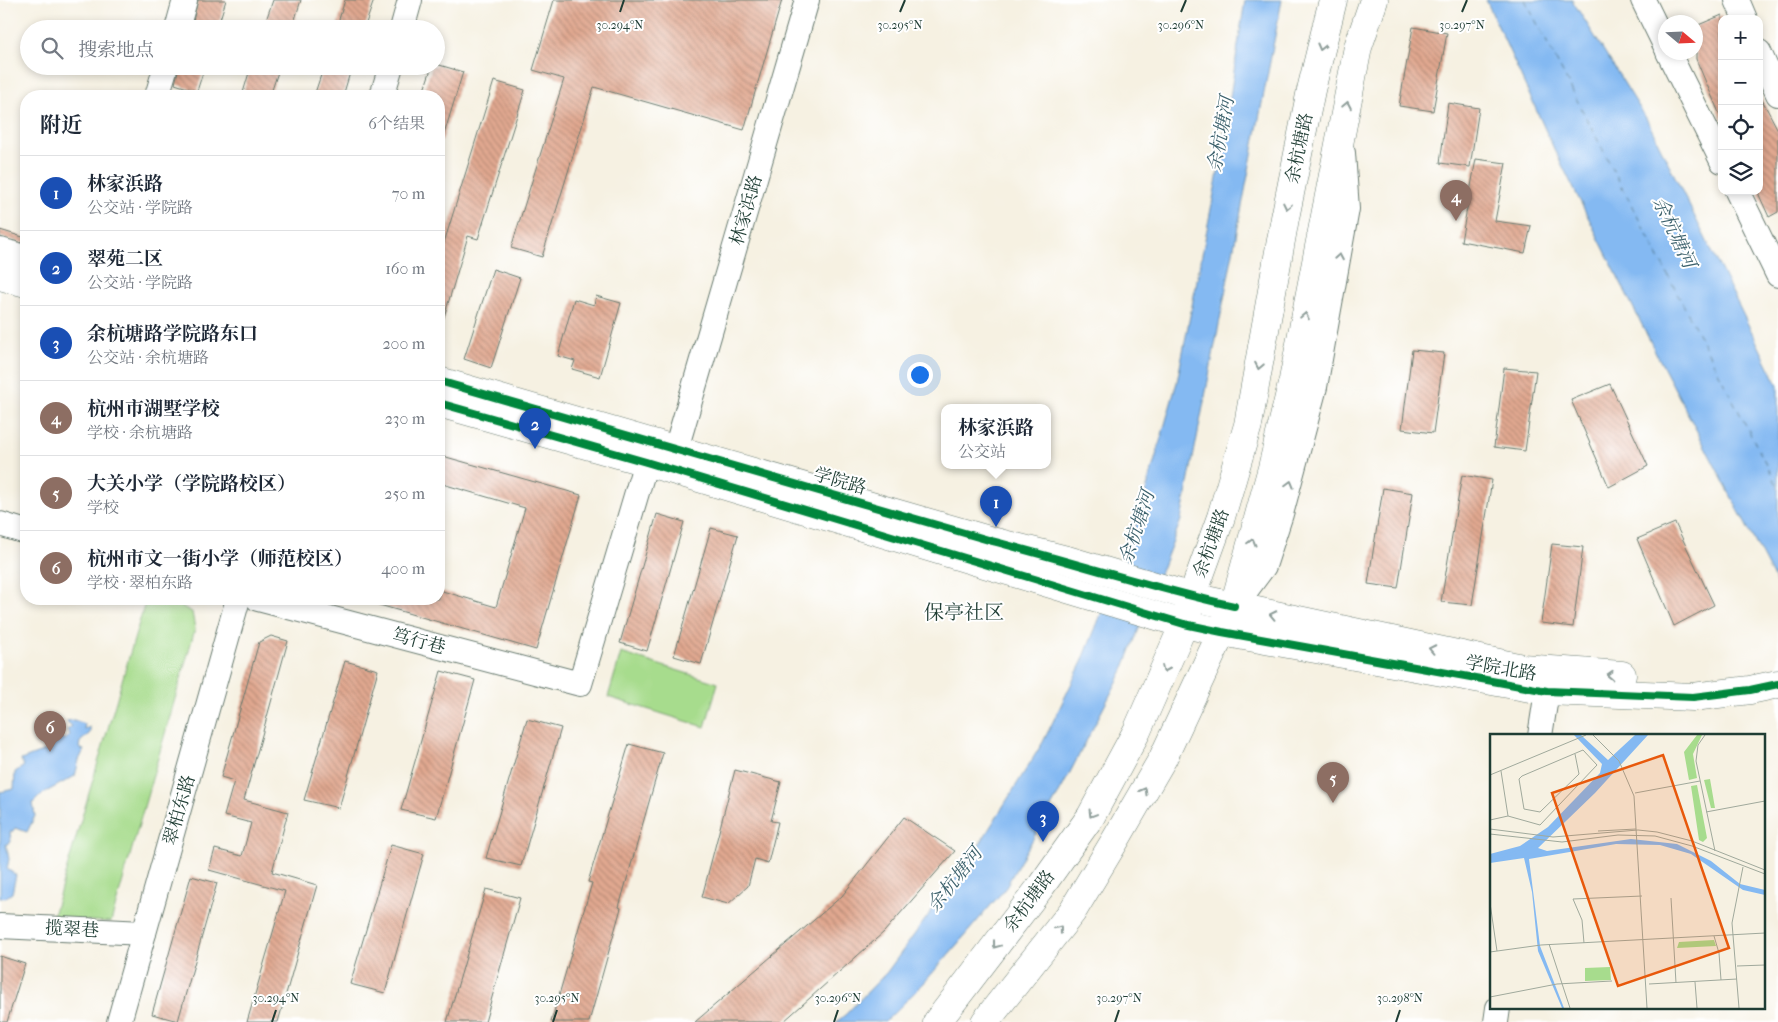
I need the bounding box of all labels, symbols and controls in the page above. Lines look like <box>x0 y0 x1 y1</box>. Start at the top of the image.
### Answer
north arrow <box>1658 15 1703 60</box>
map controls <box>1718 15 1763 195</box>
button: + <box>1718 15 1763 60</box>
text: 30.294°N <box>597 18 643 32</box>
text: 30.295°N <box>878 18 923 32</box>
text: 30.296°N <box>1158 18 1204 32</box>
text: 30.297°N <box>1439 18 1485 32</box>
search box <box>20 20 445 75</box>
icon: search <box>38 34 66 62</box>
text: 搜索地点 <box>78 39 154 61</box>
one-way arrow <box>1316 43 1327 52</box>
button: − <box>1718 60 1763 105</box>
water label: 余杭塘河 <box>1204 92 1239 174</box>
one-way arrow <box>1341 101 1351 110</box>
button: locate <box>1718 105 1763 150</box>
street label: 余杭塘路 <box>1282 111 1317 186</box>
text: 附近 <box>40 113 82 137</box>
text: 6个结果 <box>368 114 425 133</box>
button: layers <box>1718 150 1763 195</box>
text: 林家浜路 <box>87 173 163 195</box>
street label: 林家浜路 <box>726 173 766 248</box>
pin: 4 <box>1440 180 1472 221</box>
text: 1 <box>53 184 59 203</box>
text: 70 m <box>392 184 425 203</box>
water label: 余杭塘河 <box>1648 193 1701 274</box>
text: 公交站 · 学院路 <box>87 198 193 217</box>
one-way arrow <box>1282 202 1293 211</box>
text: 翠苑二区 <box>87 248 163 270</box>
one-way arrow <box>1333 252 1343 261</box>
text: 2 <box>52 259 60 278</box>
text: 160 m <box>385 259 425 278</box>
text: 公交站 · 学院路 <box>87 273 193 292</box>
one-way arrow <box>1299 312 1310 321</box>
text: 余杭塘路学院路东口 <box>87 323 258 345</box>
text: 3 <box>53 334 59 353</box>
text: 200 m <box>382 334 425 353</box>
text: 公交站 · 余杭塘路 <box>87 348 209 367</box>
your location <box>907 362 933 388</box>
one-way arrow <box>1254 362 1264 371</box>
text: 杭州市湖墅学校 <box>87 398 220 420</box>
popup <box>941 404 1051 469</box>
pin: 2 <box>519 408 551 449</box>
text: 4 <box>51 409 61 428</box>
text: 230 m <box>385 409 425 428</box>
text: 林家浜路 <box>958 417 1034 439</box>
text: 学校 · 余杭塘路 <box>87 423 193 442</box>
text: 公交站 <box>958 442 1006 461</box>
street label: 学院路 <box>811 464 869 499</box>
text: 大关小学（学院路校区） <box>87 473 296 495</box>
one-way arrow <box>1284 480 1294 488</box>
text: 5 <box>53 484 59 503</box>
text: 250 m <box>384 484 425 503</box>
water label: 余杭塘河 <box>1115 485 1160 567</box>
pin: 1 <box>980 486 1012 527</box>
text: 学校 <box>87 498 119 517</box>
street label: 余杭塘路 <box>1189 506 1234 581</box>
one-way arrow <box>1246 539 1256 547</box>
text: 杭州市文一街小学（师范校区） <box>87 548 353 570</box>
text: 6 <box>52 559 60 578</box>
text: 400 m <box>381 559 425 578</box>
text: 学校 · 翠柏东路 <box>87 573 193 592</box>
district label: 保亭社区 <box>924 601 1004 624</box>
one-way arrow <box>1269 610 1278 621</box>
street label: 笃行巷 <box>390 624 448 659</box>
one-way arrow <box>1428 644 1437 654</box>
street label: 学院北路 <box>1464 652 1538 685</box>
one-way arrow <box>1160 664 1171 673</box>
one-way arrow <box>1606 669 1614 680</box>
pin: 6 <box>34 711 66 752</box>
inset map <box>1490 734 1766 1010</box>
pin: 5 <box>1317 762 1349 803</box>
street label: 翠柏东路 <box>159 773 199 848</box>
one-way arrow <box>1138 787 1148 796</box>
pin: 3 <box>1027 801 1059 842</box>
one-way arrow <box>1088 808 1098 817</box>
water label: 余杭塘河 <box>923 841 989 916</box>
street label: 余杭塘路 <box>999 866 1059 936</box>
street label: 揽翠巷 <box>44 918 99 941</box>
one-way arrow <box>1053 926 1061 935</box>
one-way arrow <box>993 939 1002 949</box>
text: 30.294°N <box>253 991 299 1005</box>
text: 30.295°N <box>535 991 580 1005</box>
text: 30.296°N <box>815 991 861 1005</box>
text: 30.297°N <box>1096 991 1142 1005</box>
text: 30.298°N <box>1377 991 1423 1005</box>

